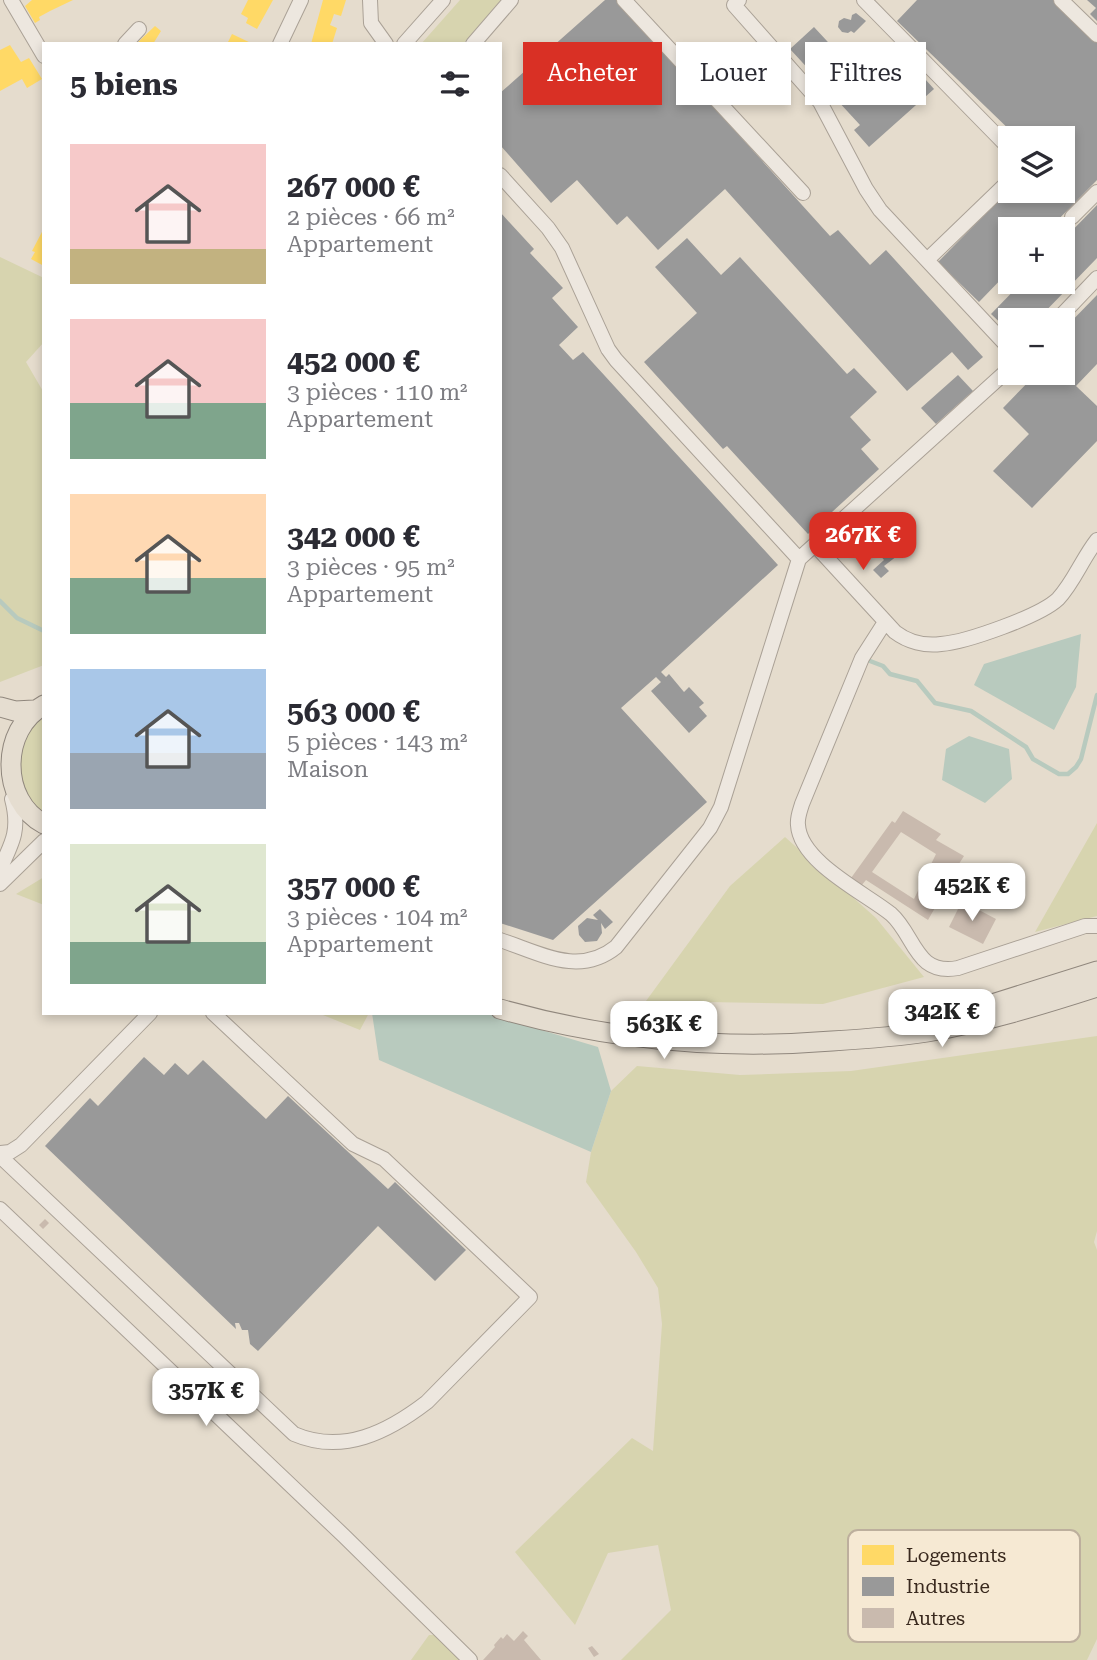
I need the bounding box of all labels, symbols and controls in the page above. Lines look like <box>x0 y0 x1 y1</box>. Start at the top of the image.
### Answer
chip: Acheter <box>523 42 662 105</box>
chip: Louer <box>676 42 791 105</box>
chip: Filtres <box>805 42 926 105</box>
icon: filters <box>436 65 474 103</box>
text: 5 biens <box>70 67 178 102</box>
map controls <box>998 126 1075 385</box>
button: layers <box>998 126 1075 203</box>
text: 267 000 € <box>287 169 420 204</box>
icon: home <box>126 172 210 256</box>
text: 2 pièces · 66 m² <box>287 204 455 231</box>
button: + <box>998 217 1075 294</box>
text: Appartement <box>287 231 433 258</box>
button: − <box>998 308 1075 385</box>
text: 452 000 € <box>287 344 420 379</box>
icon: home <box>126 347 210 431</box>
text: 3 pièces · 110 m² <box>287 379 468 406</box>
text: Appartement <box>287 406 433 433</box>
pin: 267K € <box>806 512 920 572</box>
text: 342 000 € <box>287 519 420 554</box>
text: 267K € <box>825 521 901 548</box>
icon: home <box>126 522 210 606</box>
text: 3 pièces · 95 m² <box>287 554 455 581</box>
text: Appartement <box>287 581 433 608</box>
text: 563 000 € <box>287 694 420 729</box>
icon: home <box>126 697 210 781</box>
text: 5 pièces · 143 m² <box>287 729 468 756</box>
text: Maison <box>287 756 368 783</box>
pin: 452K € <box>915 864 1029 923</box>
text: 357 000 € <box>287 869 420 904</box>
icon: home <box>126 872 210 956</box>
text: 452K € <box>934 872 1010 899</box>
text: 3 pièces · 104 m² <box>287 904 468 931</box>
text: Appartement <box>287 931 433 958</box>
pin: 342K € <box>885 990 999 1049</box>
text: 342K € <box>904 998 980 1025</box>
pin: 563K € <box>607 1002 721 1061</box>
text: 563K € <box>626 1010 702 1037</box>
pin: 357K € <box>149 1368 263 1428</box>
text: 357K € <box>168 1377 244 1404</box>
legend <box>848 1530 1080 1642</box>
text: Logements <box>906 1544 1006 1567</box>
text: Industrie <box>906 1575 990 1598</box>
text: Autres <box>906 1607 965 1630</box>

